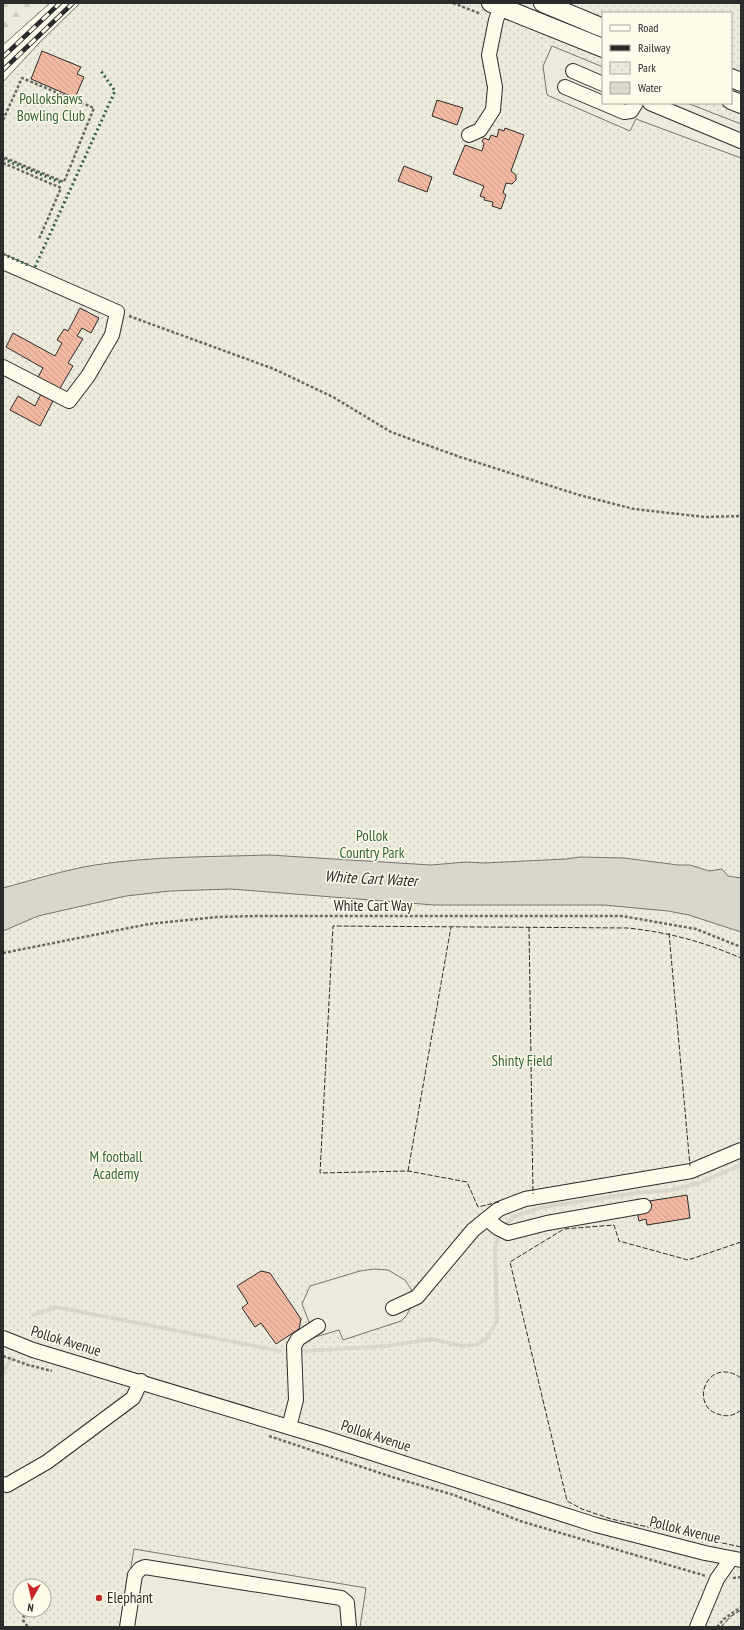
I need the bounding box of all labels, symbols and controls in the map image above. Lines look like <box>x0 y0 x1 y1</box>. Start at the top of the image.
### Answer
legend <box>602 12 732 104</box>
text: Road <box>638 20 658 35</box>
text: Railway <box>638 40 671 55</box>
text: Park <box>638 60 656 75</box>
text: Water <box>638 80 663 95</box>
park label: Pollokshaws Bowling Club <box>17 89 85 125</box>
park label: Pollok Country Park <box>340 826 405 862</box>
water label: White Cart Water <box>324 866 421 891</box>
street label: White Cart Way <box>334 896 413 915</box>
park label: Shinty Field <box>492 1051 552 1070</box>
park label: M football Academy <box>89 1147 143 1183</box>
street label: Pollok Avenue <box>29 1321 104 1360</box>
street label: Pollok Avenue <box>339 1415 414 1456</box>
street label: Pollok Avenue <box>648 1512 723 1547</box>
north arrow <box>12 1578 52 1618</box>
place label: Elephant <box>107 1588 153 1607</box>
marker: Elephant <box>94 1593 104 1603</box>
text: N <box>27 1601 35 1615</box>

